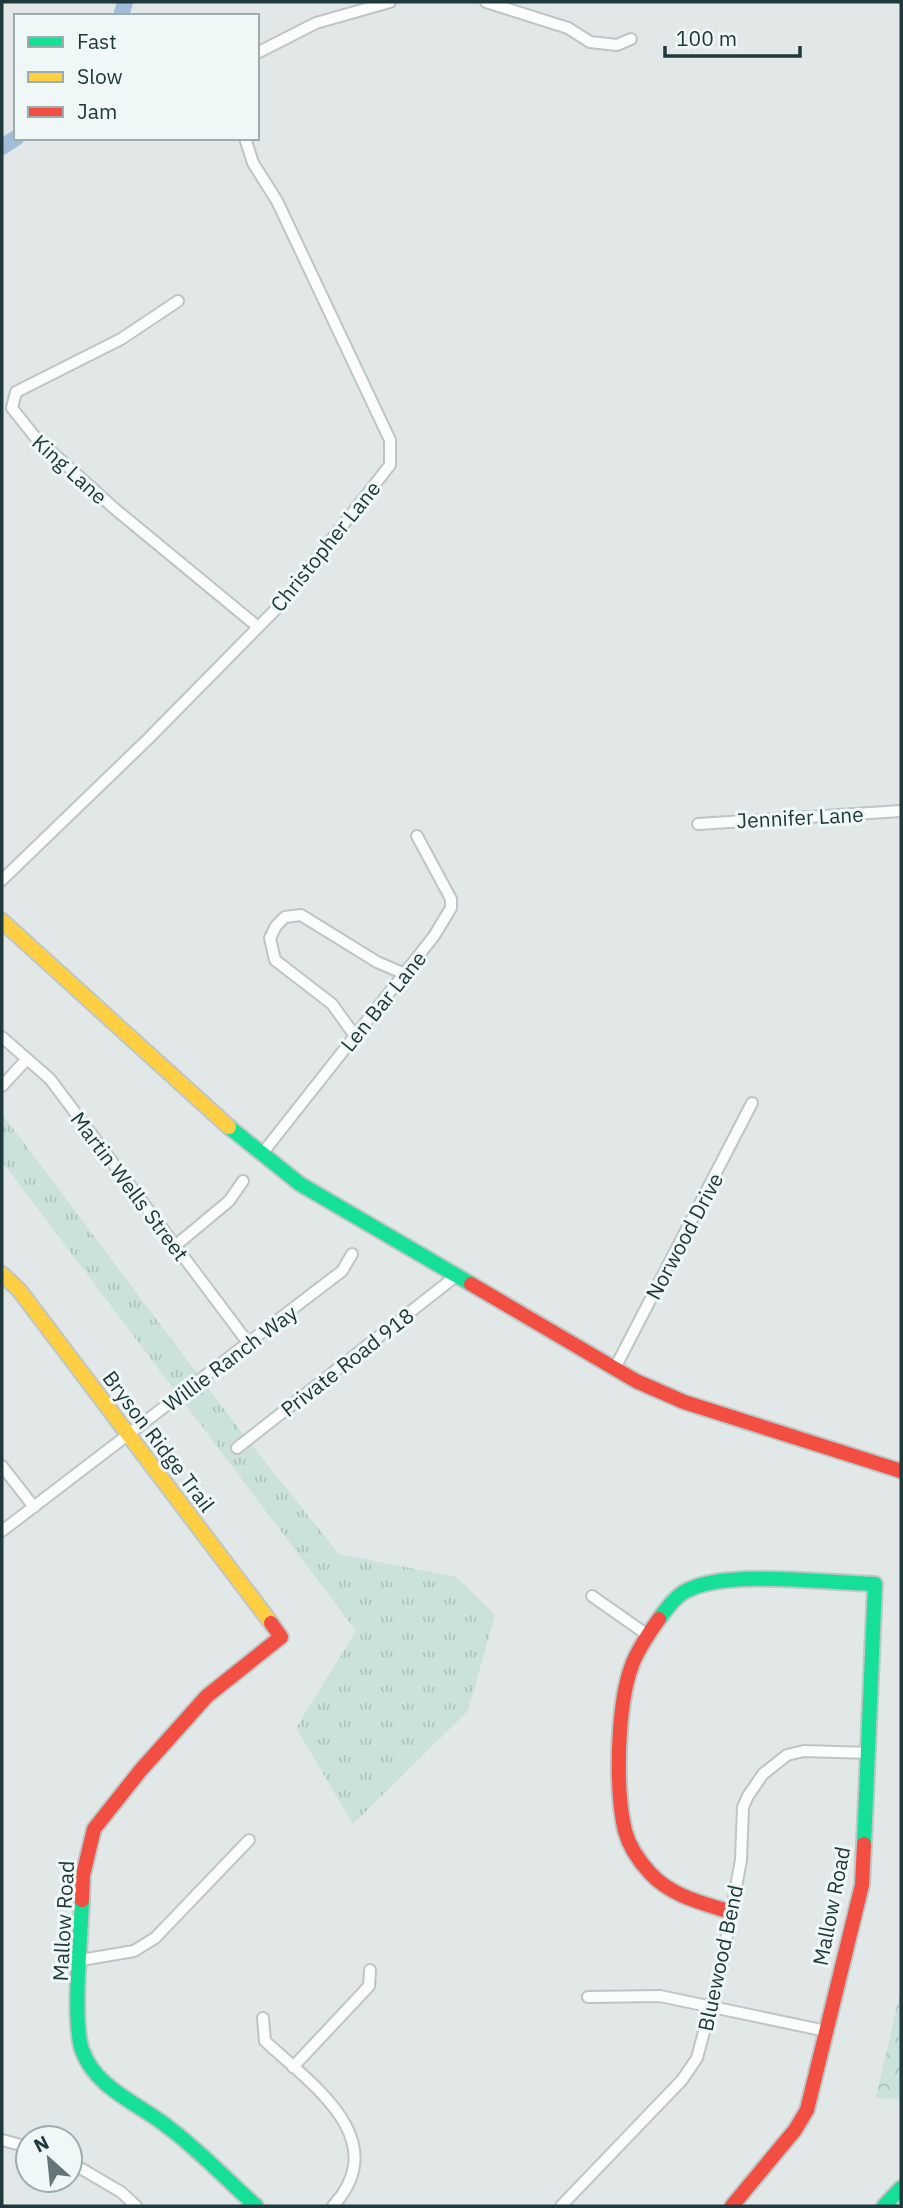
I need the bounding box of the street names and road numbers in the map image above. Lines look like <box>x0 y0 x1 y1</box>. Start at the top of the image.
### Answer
street label: King Lane <box>27 428 113 510</box>
street label: Christopher Lane <box>264 475 386 617</box>
street label: Jennifer Lane <box>736 800 864 834</box>
street label: Len Bar Lane <box>334 945 432 1057</box>
street label: Martin Wells Street <box>65 1106 195 1266</box>
street label: Norwood Drive <box>639 1168 729 1304</box>
street label: Willie Ranch Way <box>157 1298 303 1418</box>
street label: Private Road 918 <box>275 1301 419 1423</box>
street label: Bryson Ridge Trail <box>97 1365 222 1518</box>
street label: Mallow Road <box>806 1844 856 1968</box>
street label: Mallow Road <box>46 1860 80 1982</box>
street label: Bluewood Bend <box>691 1882 749 2034</box>

